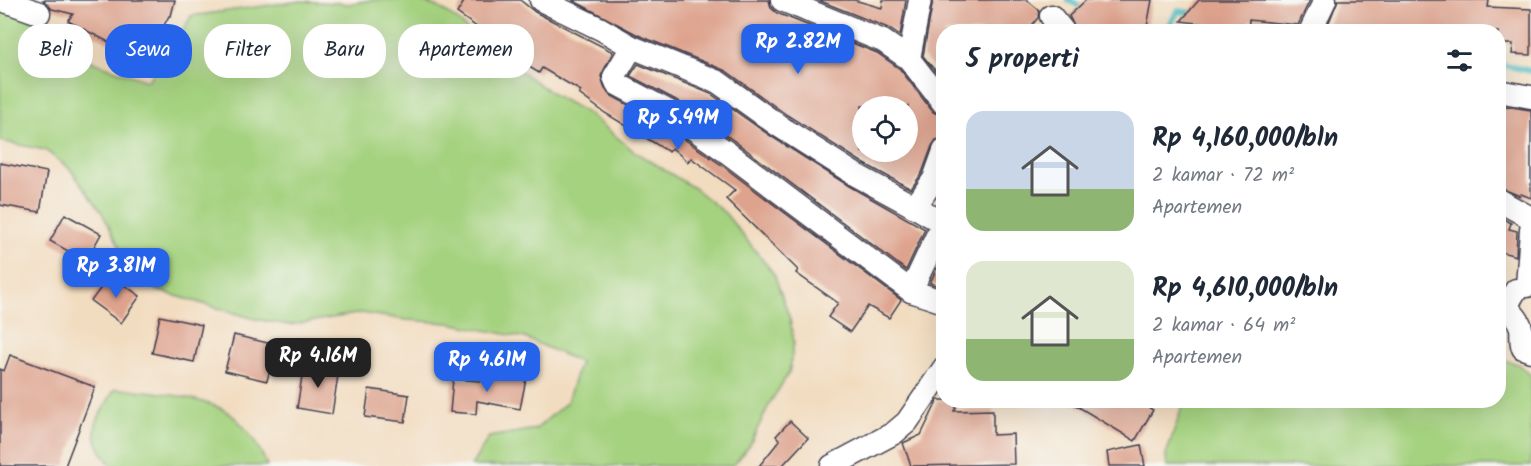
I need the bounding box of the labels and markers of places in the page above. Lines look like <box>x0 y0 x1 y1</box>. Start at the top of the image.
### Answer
pin: Rp 2.82M <box>736 24 860 75</box>
pin: Rp 5.49M <box>616 100 740 151</box>
pin: Rp 3.81M <box>54 248 178 299</box>
pin: Rp 4.16M <box>256 338 380 389</box>
pin: Rp 4.61M <box>425 342 549 393</box>

